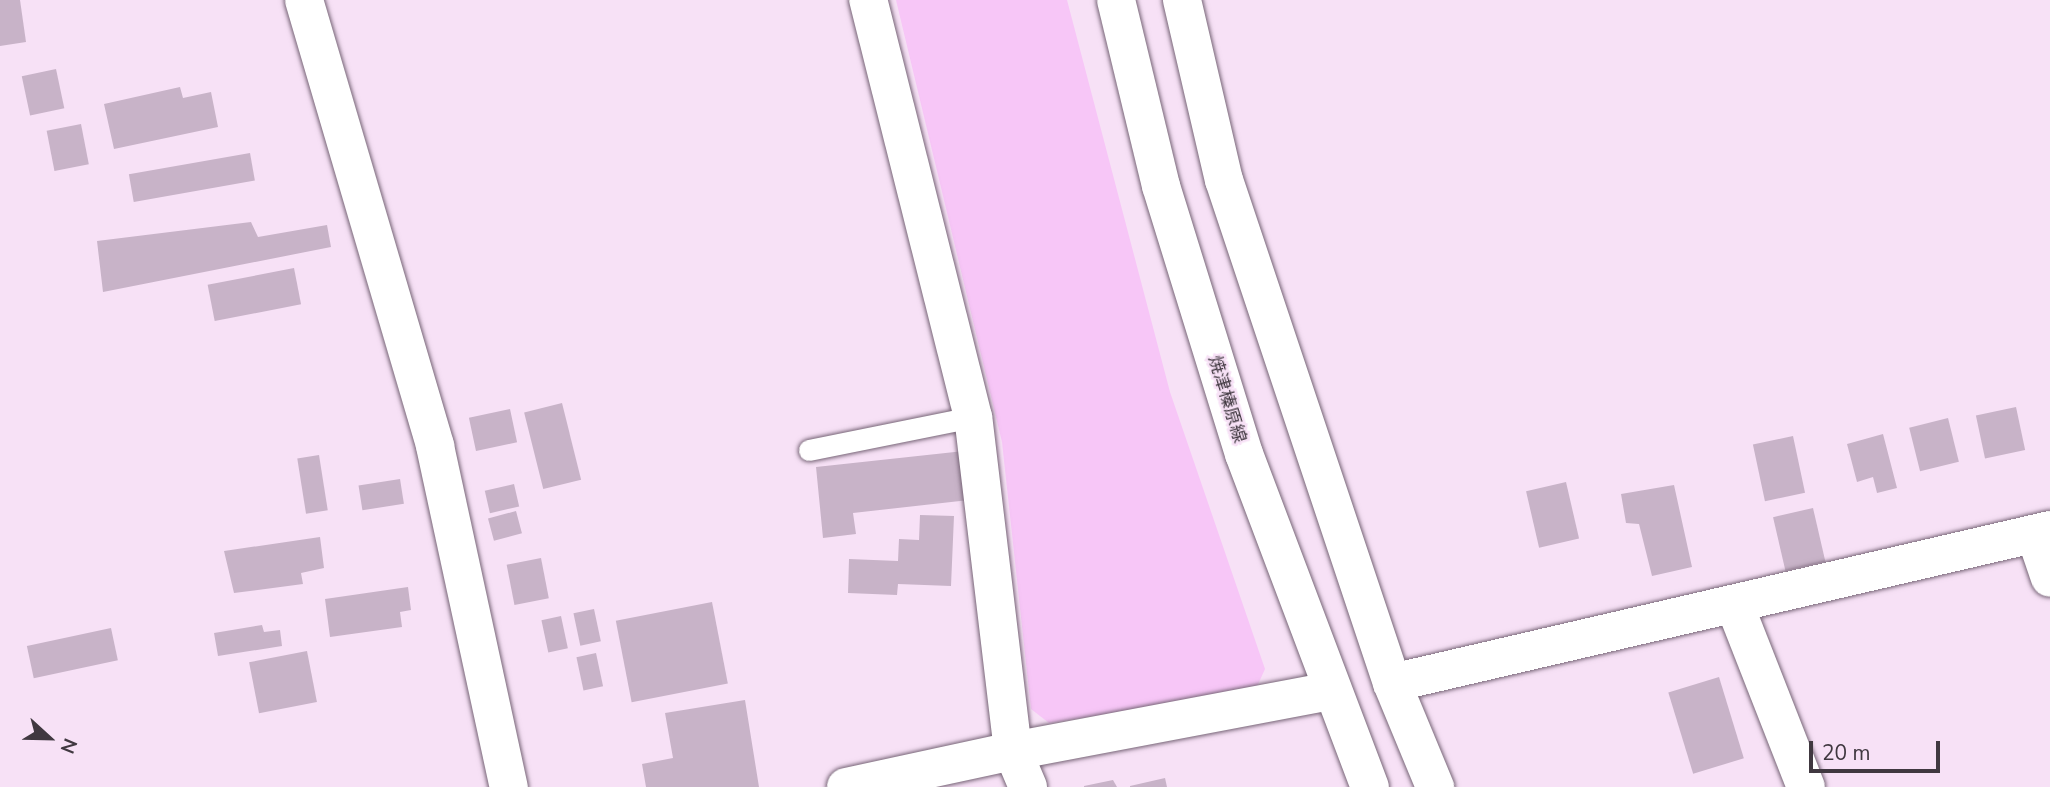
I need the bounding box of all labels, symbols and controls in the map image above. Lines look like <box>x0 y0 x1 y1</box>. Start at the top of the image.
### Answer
street label: 焼津榛原線 <box>1204 353 1250 445</box>
north arrow <box>14 703 84 773</box>
scale bar <box>1812 728 1943 772</box>
text: N <box>54 734 83 757</box>
text: 20 m <box>1822 739 1871 767</box>

